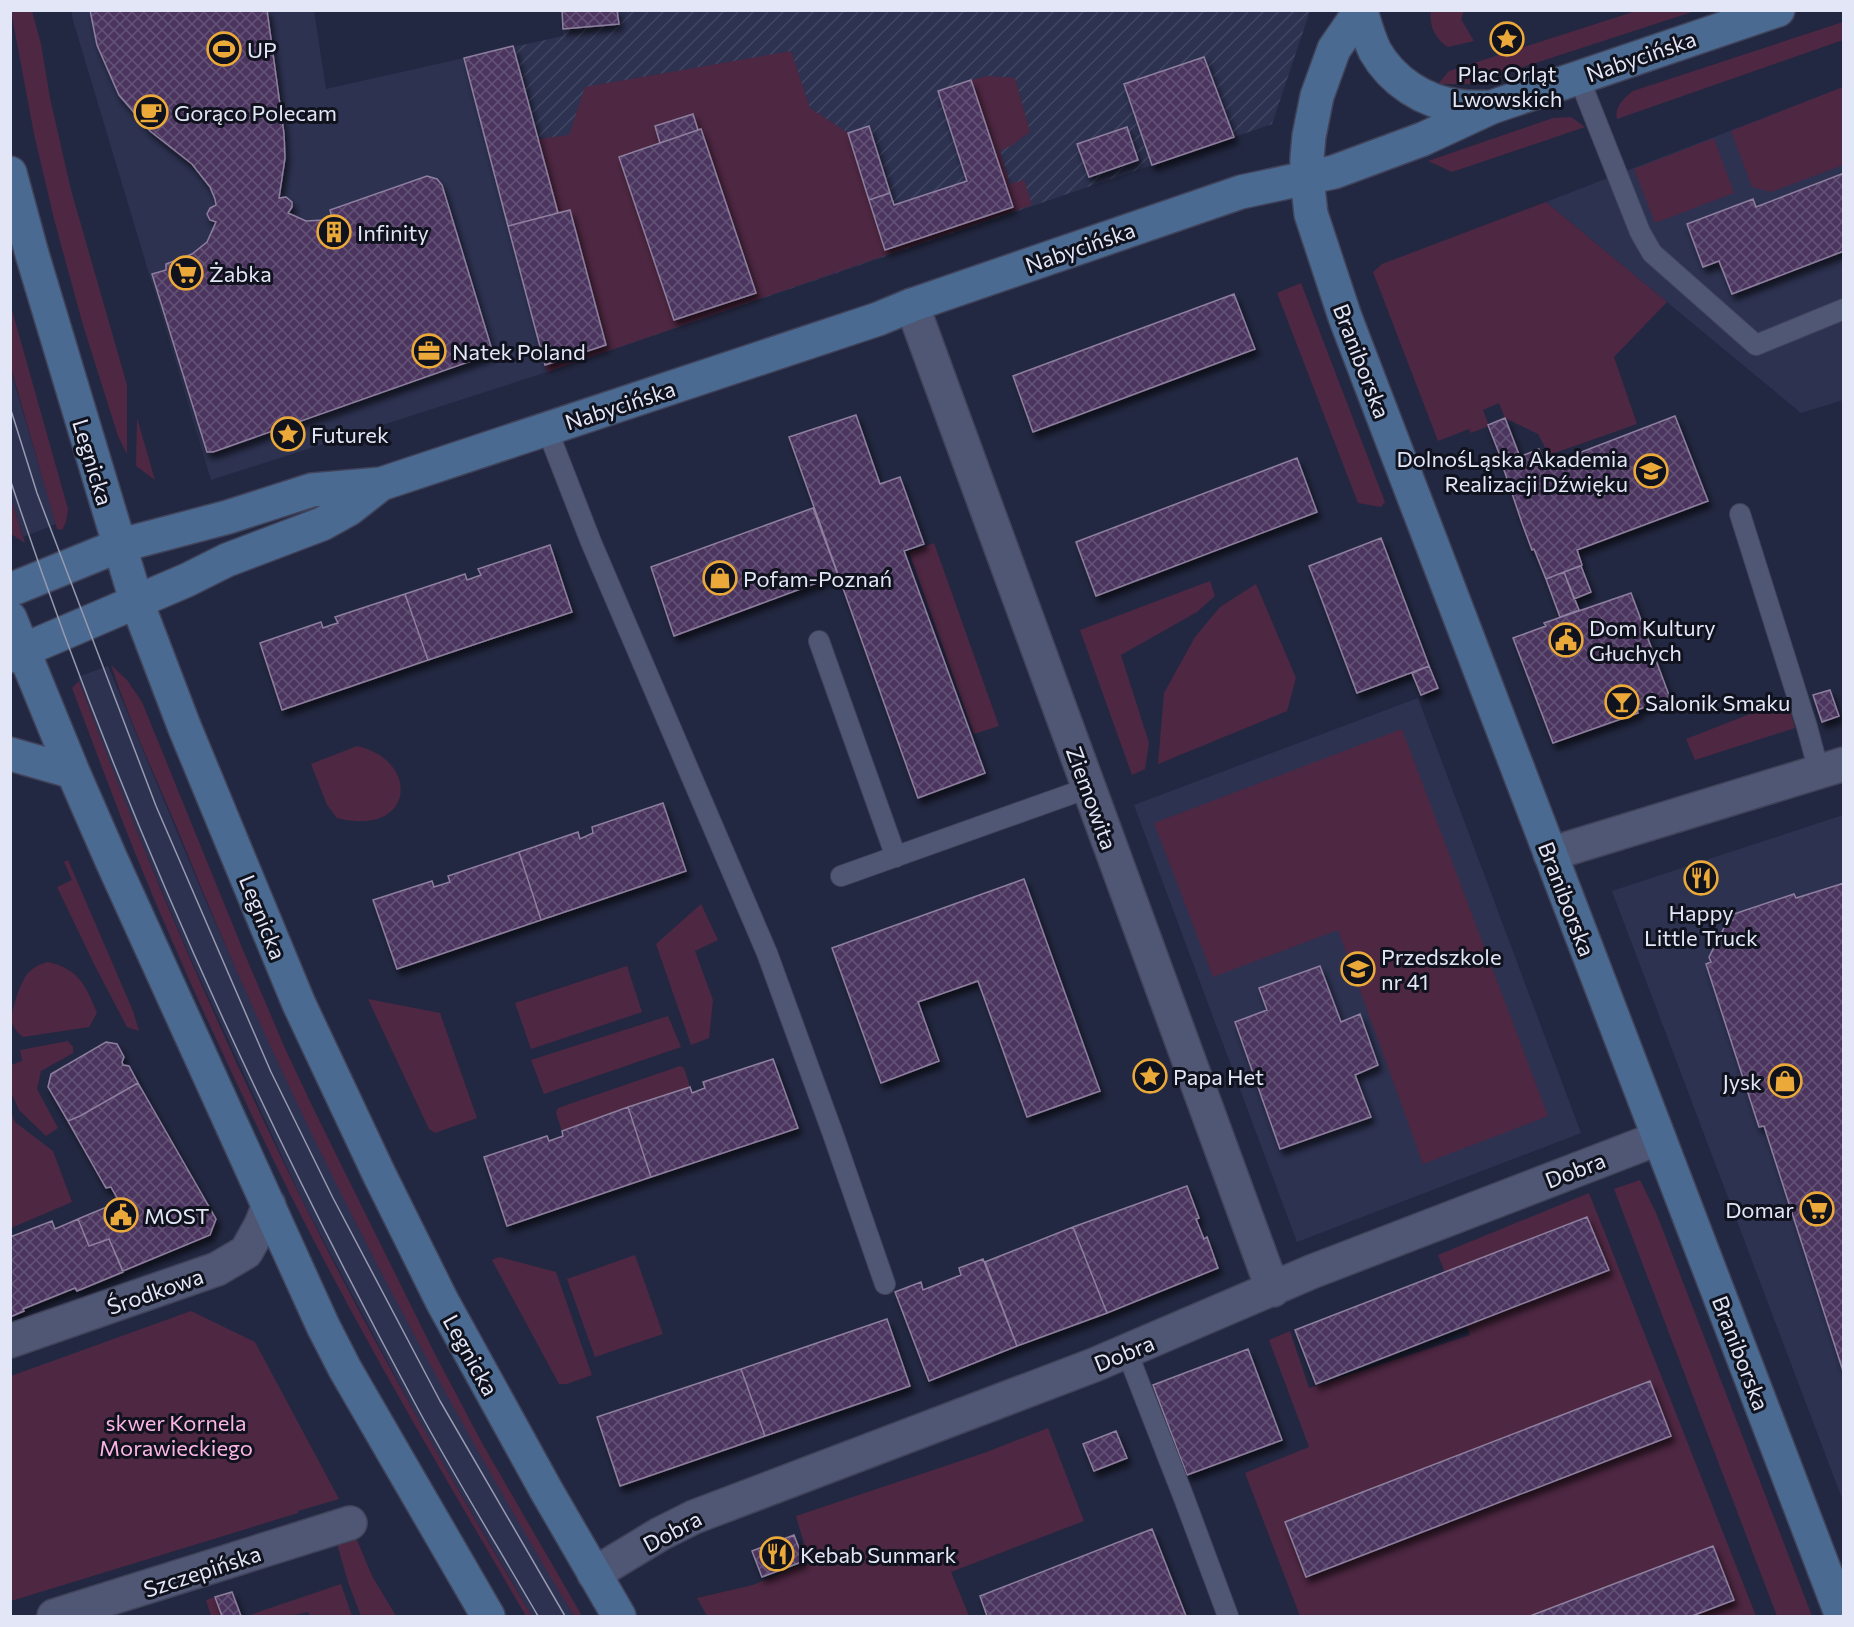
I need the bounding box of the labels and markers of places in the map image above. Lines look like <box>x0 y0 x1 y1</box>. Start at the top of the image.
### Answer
place icon: Plac Orląt Lwowskich <box>1489 21 1525 57</box>
sports icon: UP <box>206 31 242 67</box>
place label: UP <box>247 36 277 63</box>
place label: Plac Orląt Lwowskich <box>1452 60 1562 112</box>
cafe icon: Gorąco Polecam <box>133 94 169 130</box>
place label: Gorąco Polecam <box>174 99 337 126</box>
building icon: Infinity <box>316 214 352 250</box>
place label: Infinity <box>357 219 429 246</box>
supermarket icon: Żabka <box>168 255 204 291</box>
place label: Żabka <box>209 260 272 287</box>
office icon: Natek Poland <box>411 333 447 369</box>
place label: Natek Poland <box>452 338 586 365</box>
place icon: Futurek <box>270 416 306 452</box>
place label: Futurek <box>311 421 389 448</box>
place label: DolnośLąska Akademia Realizacji Dźwięku <box>1396 445 1628 497</box>
school or university icon: DolnośLąska Akademia Realizacji Dźwięku <box>1633 453 1669 489</box>
shop icon: Pofam-Poznań <box>702 560 738 596</box>
place label: Pofam-Poznań <box>743 565 892 592</box>
place label: Dom Kultury Głuchych <box>1589 614 1716 666</box>
public building icon: Dom Kultury Głuchych <box>1548 622 1584 658</box>
bar icon: Salonik Smaku <box>1604 684 1640 720</box>
place label: Salonik Smaku <box>1645 689 1790 716</box>
restaurant icon: Happy Little Truck <box>1683 860 1719 896</box>
place label: Happy Little Truck <box>1644 899 1758 951</box>
place label: Przedszkole nr 41 <box>1381 943 1502 995</box>
school or university icon: Przedszkole nr 41 <box>1340 951 1376 987</box>
place icon: Papa Het <box>1132 1058 1168 1094</box>
place label: Papa Het <box>1173 1063 1264 1090</box>
shop icon: Jysk <box>1767 1063 1803 1099</box>
place label: Jysk <box>1722 1068 1762 1095</box>
supermarket icon: Domar <box>1799 1191 1835 1227</box>
place label: Domar <box>1725 1196 1794 1223</box>
public building icon: MOST <box>103 1197 139 1233</box>
place label: MOST <box>144 1202 209 1229</box>
restaurant icon: Kebab Sunmark <box>759 1536 795 1572</box>
place label: Kebab Sunmark <box>800 1541 957 1568</box>

